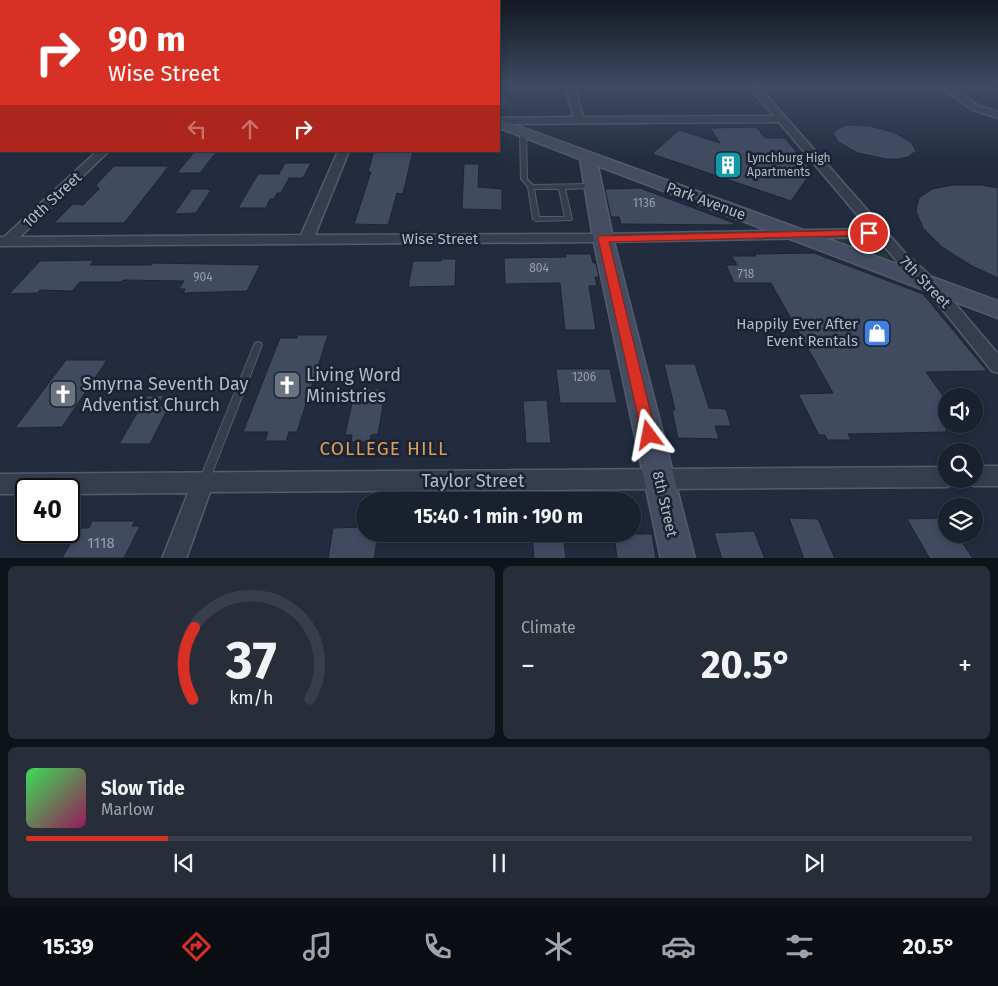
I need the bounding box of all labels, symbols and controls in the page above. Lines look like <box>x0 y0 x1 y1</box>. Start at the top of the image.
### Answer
text: 90 m <box>108 18 186 60</box>
icon: right <box>25 20 90 85</box>
text: Wise Street <box>108 60 220 87</box>
icon: left <box>183 115 211 143</box>
icon: ahead <box>236 115 264 143</box>
icon: right <box>289 115 317 143</box>
building icon: Lynchburg High Apartments <box>713 150 743 180</box>
place label: Lynchburg High Apartments <box>747 151 831 179</box>
street label: 10th Street <box>19 168 86 232</box>
street label: Park Avenue <box>664 178 748 224</box>
house number: 1136 <box>633 196 655 210</box>
pin <box>848 212 890 254</box>
icon: arrive <box>855 219 883 247</box>
street label: Wise Street <box>402 230 479 248</box>
street label: 7th Street <box>896 252 955 312</box>
house number: 804 <box>529 261 549 275</box>
house number: 718 <box>738 267 755 281</box>
house number: 904 <box>193 270 213 284</box>
place label: Happily Ever After Event Rentals <box>736 315 858 350</box>
shop icon: Happily Ever After Event Rentals <box>862 318 892 348</box>
place label: Living Word Ministries <box>306 364 401 407</box>
church icon: Living Word Ministries <box>272 370 302 400</box>
house number: 1206 <box>572 370 596 384</box>
place label: Smyrna Seventh Day Adventist Church <box>82 373 248 416</box>
church icon: Smyrna Seventh Day Adventist Church <box>48 379 78 409</box>
map controls <box>938 388 983 543</box>
button: sound <box>938 388 983 433</box>
position arrow <box>622 408 674 460</box>
district label: COLLEGE HILL <box>320 437 448 460</box>
button: search <box>938 443 983 488</box>
street label: 8th Street <box>649 469 681 539</box>
street label: Taylor Street <box>421 470 525 492</box>
speed limit sign: 40 <box>15 478 80 543</box>
button: layers <box>938 498 983 543</box>
text: 15:40 · 1 min · 190 m <box>414 505 583 528</box>
house number: 1118 <box>87 534 115 552</box>
text: Climate <box>521 618 576 637</box>
text: 37 <box>225 629 277 692</box>
text: 20.5° <box>701 642 792 688</box>
text: − <box>521 649 535 682</box>
text: + <box>958 649 972 682</box>
text: km/h <box>229 687 274 709</box>
text: Slow Tide <box>101 777 185 800</box>
text: Marlow <box>101 800 154 819</box>
icon: previous <box>170 849 198 877</box>
icon: pause <box>485 849 513 877</box>
icon: next <box>800 849 828 877</box>
icon: directions <box>179 929 214 964</box>
icon: music <box>300 929 335 964</box>
icon: phone <box>420 929 455 964</box>
icon: climate <box>541 929 576 964</box>
icon: car <box>661 929 696 964</box>
icon: filters <box>782 929 817 964</box>
text: 15:39 <box>43 933 94 960</box>
text: 20.5° <box>902 933 955 960</box>

